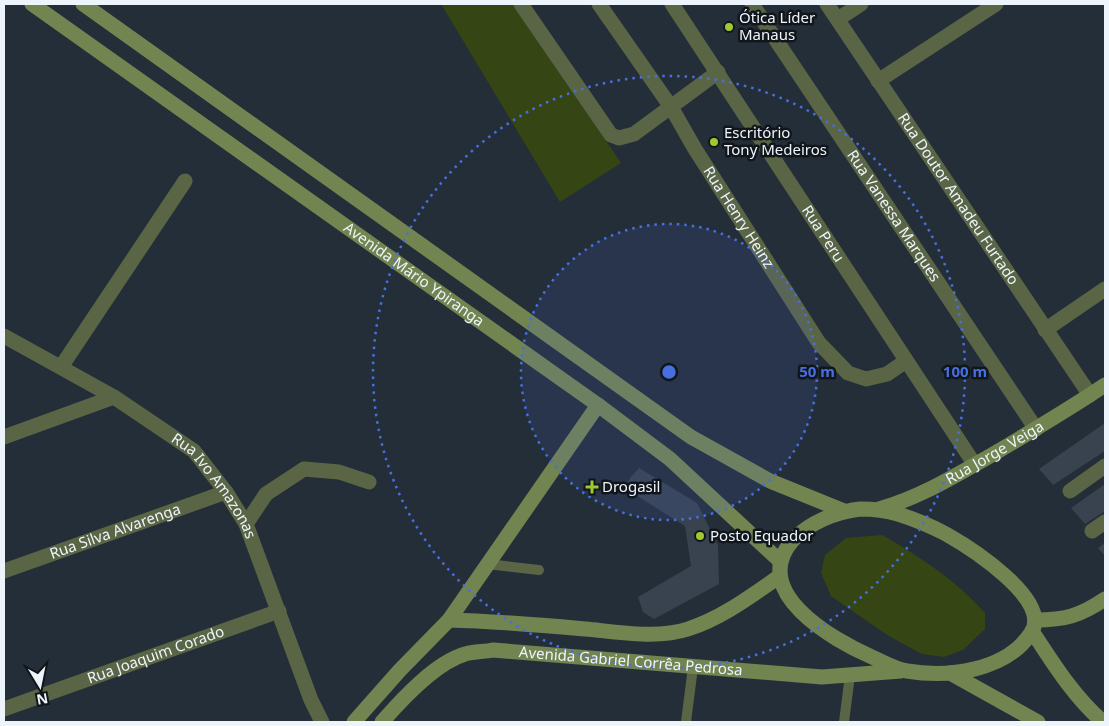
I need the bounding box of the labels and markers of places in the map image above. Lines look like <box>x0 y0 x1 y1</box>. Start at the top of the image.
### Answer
place label: Ótica Líder Manaus <box>739 7 815 44</box>
marker: Ótica Líder Manaus <box>723 21 735 33</box>
place label: Escritório Tony Medeiros <box>724 122 827 159</box>
marker: Escritório Tony Medeiros <box>708 136 720 148</box>
centre of rings <box>660 363 678 381</box>
place label: Drogasil <box>602 476 661 496</box>
marker: Drogasil <box>586 481 598 493</box>
place label: Posto Equador <box>710 525 813 545</box>
marker: Posto Equador <box>694 530 706 542</box>

